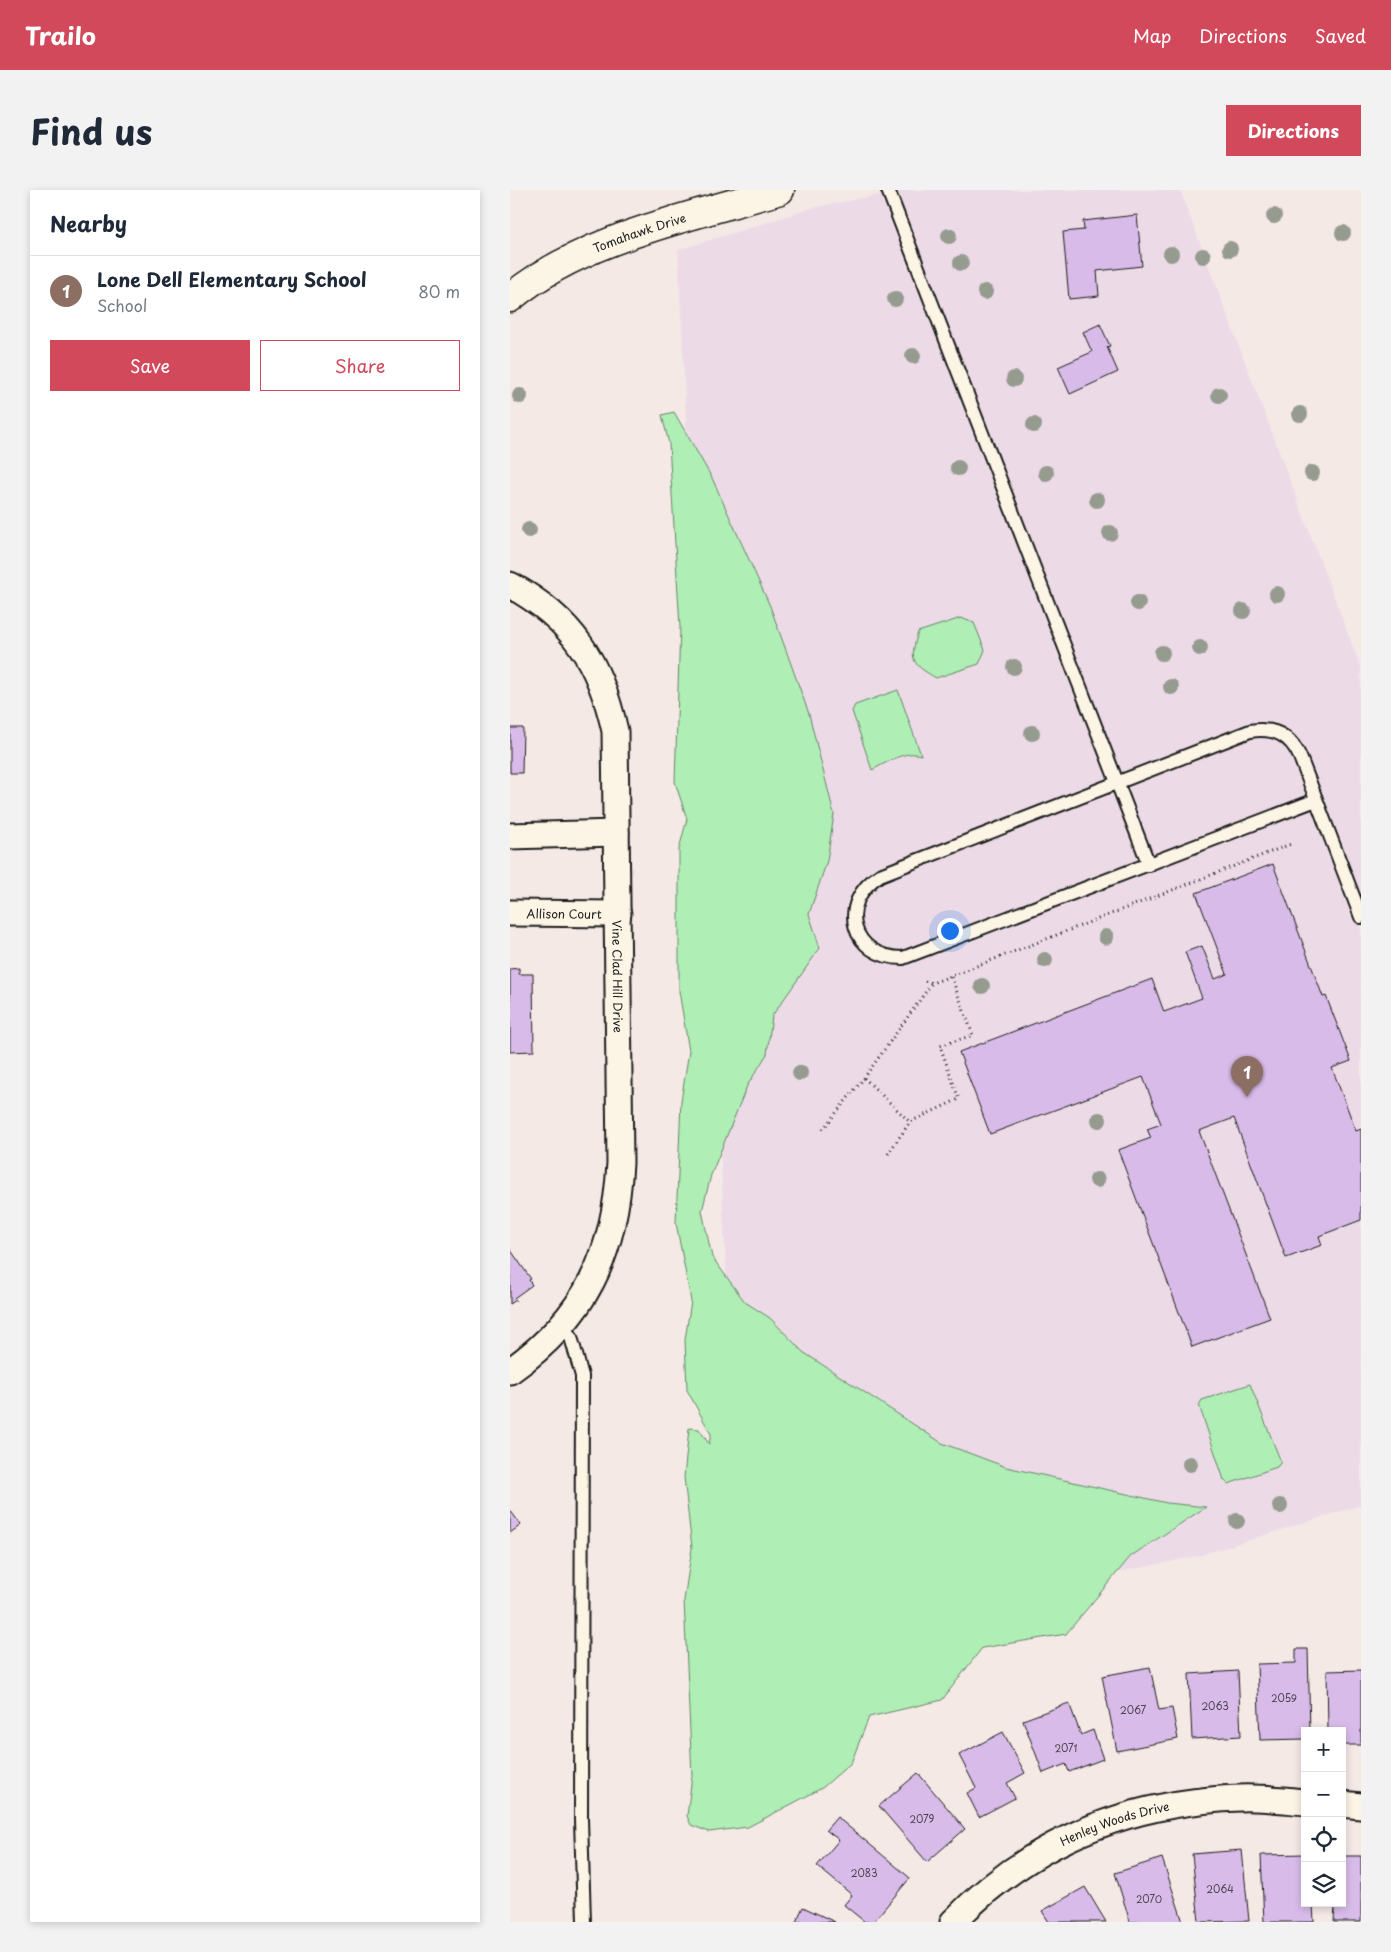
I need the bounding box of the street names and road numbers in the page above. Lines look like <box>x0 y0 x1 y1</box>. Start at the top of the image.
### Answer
street label: Tomahawk Drive <box>590 208 689 257</box>
street label: Allison Court <box>526 904 602 923</box>
street label: Vine Clad Hill Drive <box>608 920 627 1033</box>
street label: Henley Woods Drive <box>1057 1797 1171 1850</box>

